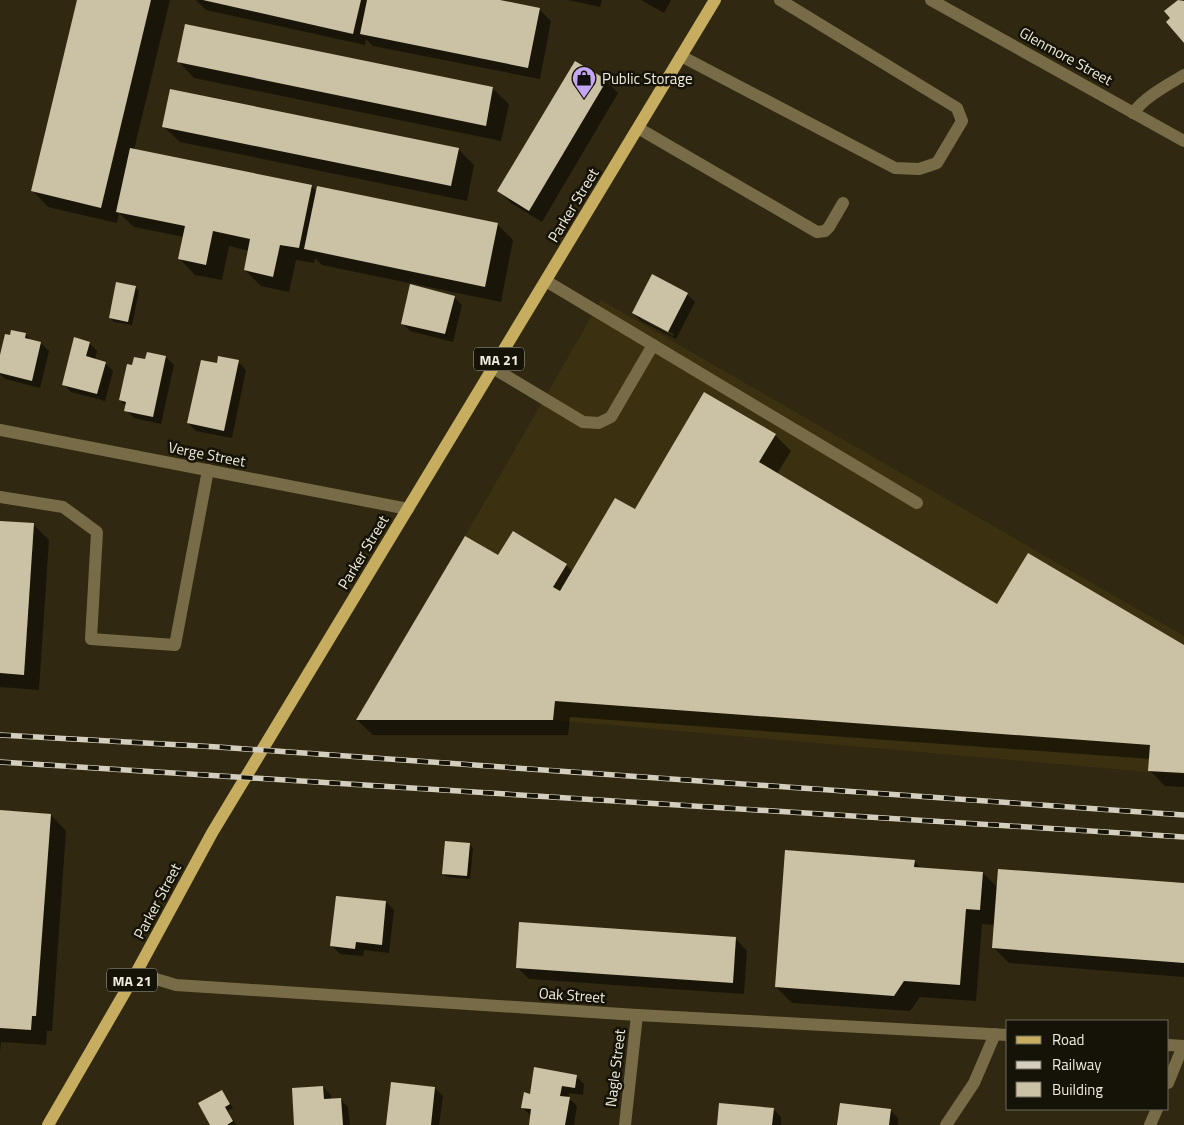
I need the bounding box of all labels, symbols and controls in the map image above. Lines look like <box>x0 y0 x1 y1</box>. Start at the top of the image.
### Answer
street label: Glenmore Street <box>1015 21 1117 91</box>
shop icon: Public Storage <box>571 65 597 99</box>
place label: Public Storage <box>602 67 693 90</box>
street label: Parker Street <box>542 163 605 247</box>
road number: MA 21 <box>474 348 524 370</box>
street label: Verge Street <box>166 435 248 473</box>
street label: Parker Street <box>332 510 395 594</box>
street label: Parker Street <box>127 858 187 943</box>
road number: MA 21 <box>107 968 157 992</box>
street label: Oak Street <box>538 981 607 1009</box>
legend <box>1006 1020 1169 1110</box>
street label: Nagle Street <box>599 1027 631 1108</box>
text: Road <box>1052 1028 1084 1051</box>
text: Railway <box>1052 1053 1102 1076</box>
text: Building <box>1052 1078 1103 1101</box>

